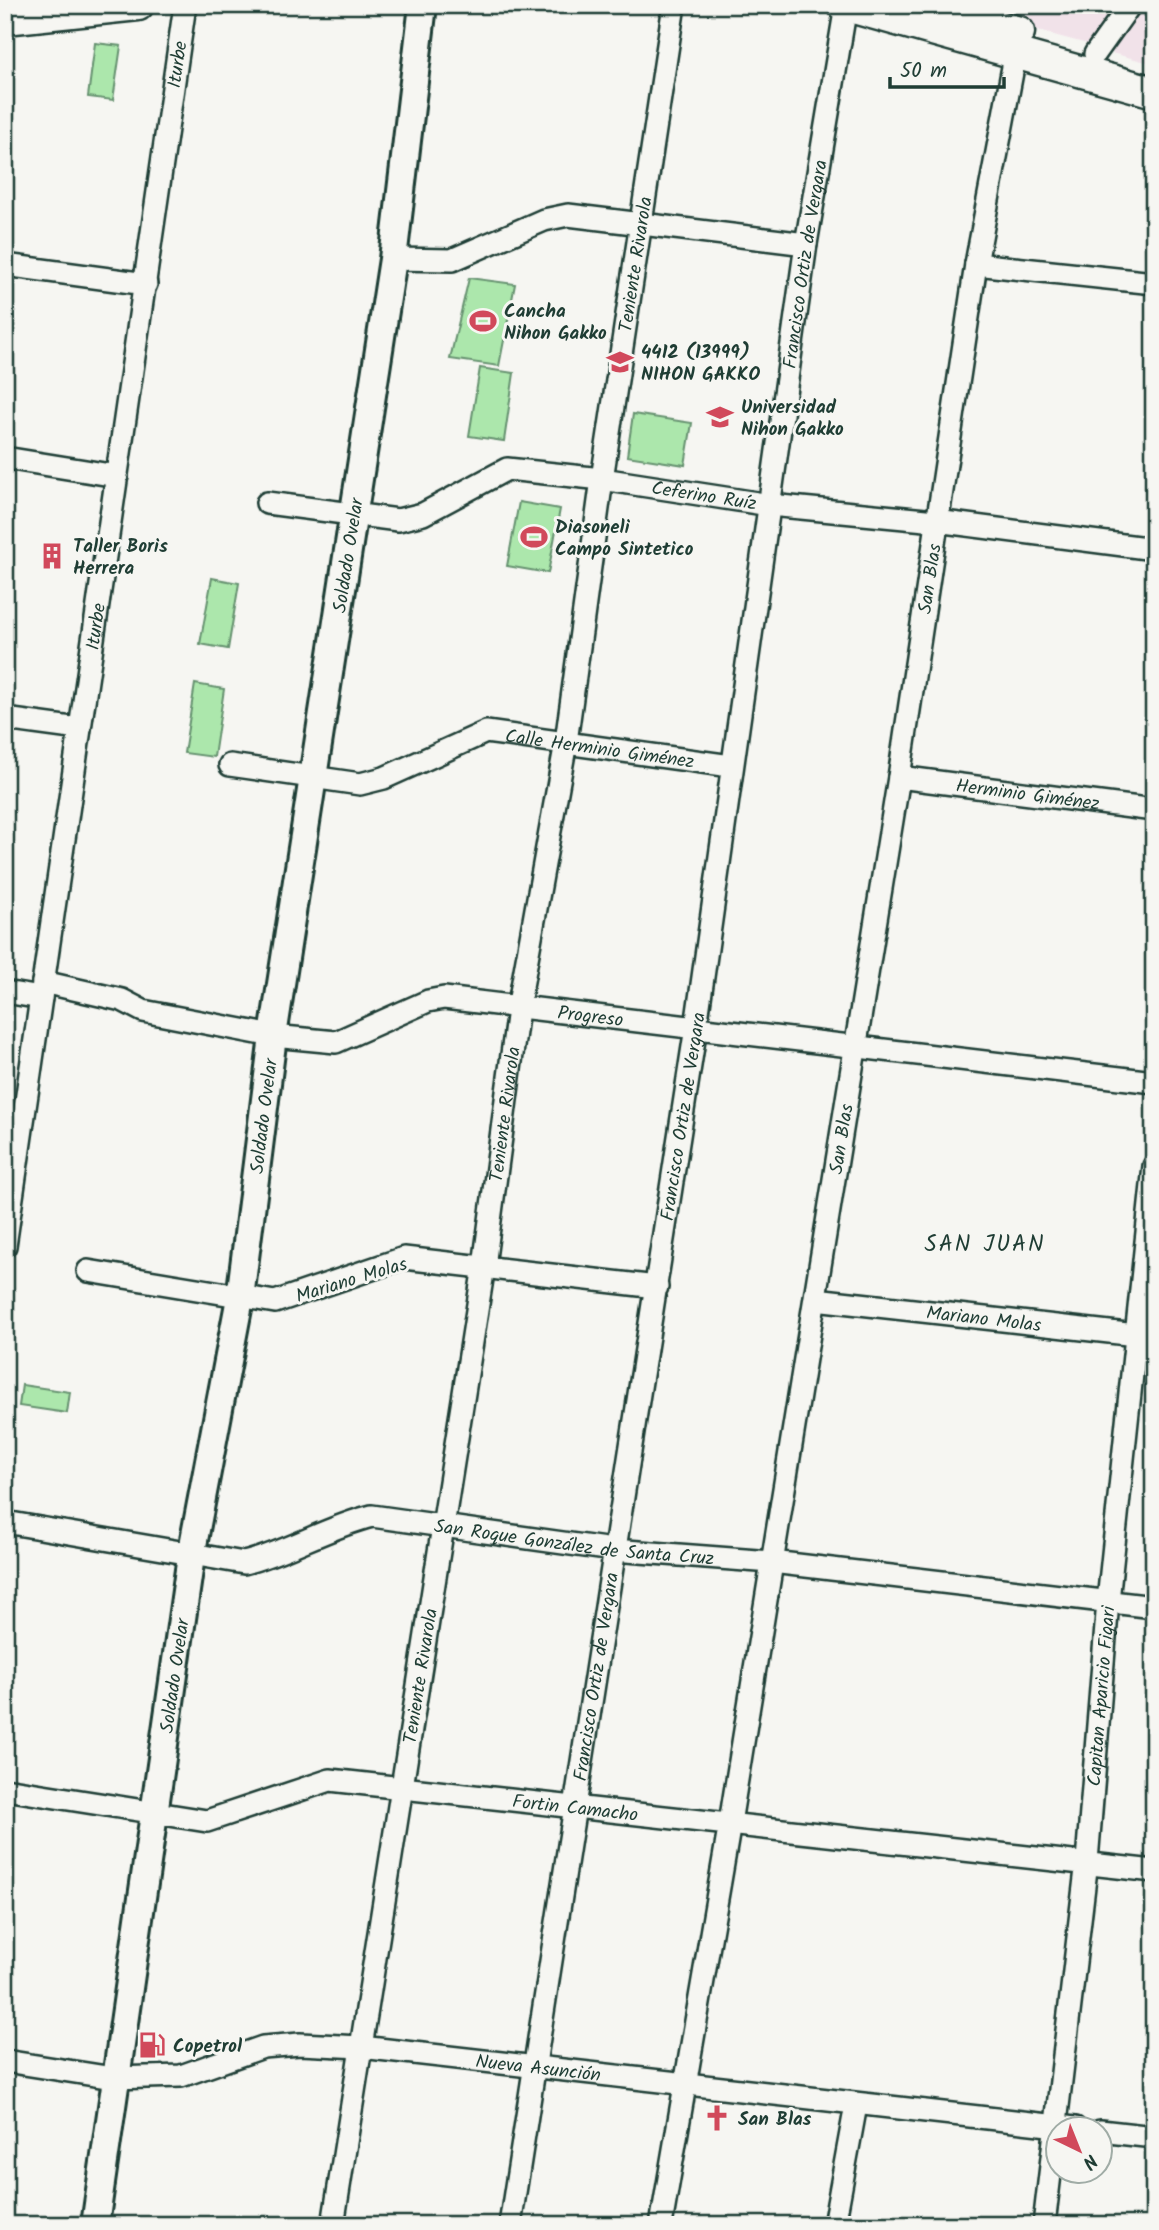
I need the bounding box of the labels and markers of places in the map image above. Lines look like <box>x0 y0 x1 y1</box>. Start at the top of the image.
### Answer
place label: Cancha Nihon Gakko <box>504 297 607 349</box>
sports icon: Cancha Nihon Gakko <box>468 306 498 336</box>
place label: 4412 (13999) NIHON GAKKO <box>641 338 760 390</box>
school or university icon: 4412 (13999) NIHON GAKKO <box>605 347 635 377</box>
place label: Universidad Nihon Gakko <box>741 393 844 445</box>
school or university icon: Universidad Nihon Gakko <box>705 402 735 432</box>
place label: Diasoneli Campo Sintetico <box>555 513 694 565</box>
sports icon: Diasoneli Campo Sintetico <box>519 522 549 552</box>
place label: Taller Boris Herrera <box>73 532 168 584</box>
building icon: Taller Boris Herrera <box>37 541 67 571</box>
fuel station icon: Copetrol <box>137 2030 167 2060</box>
place label: Copetrol <box>173 2032 243 2062</box>
church icon: San Blas <box>702 2103 732 2133</box>
place label: San Blas <box>738 2105 812 2135</box>

